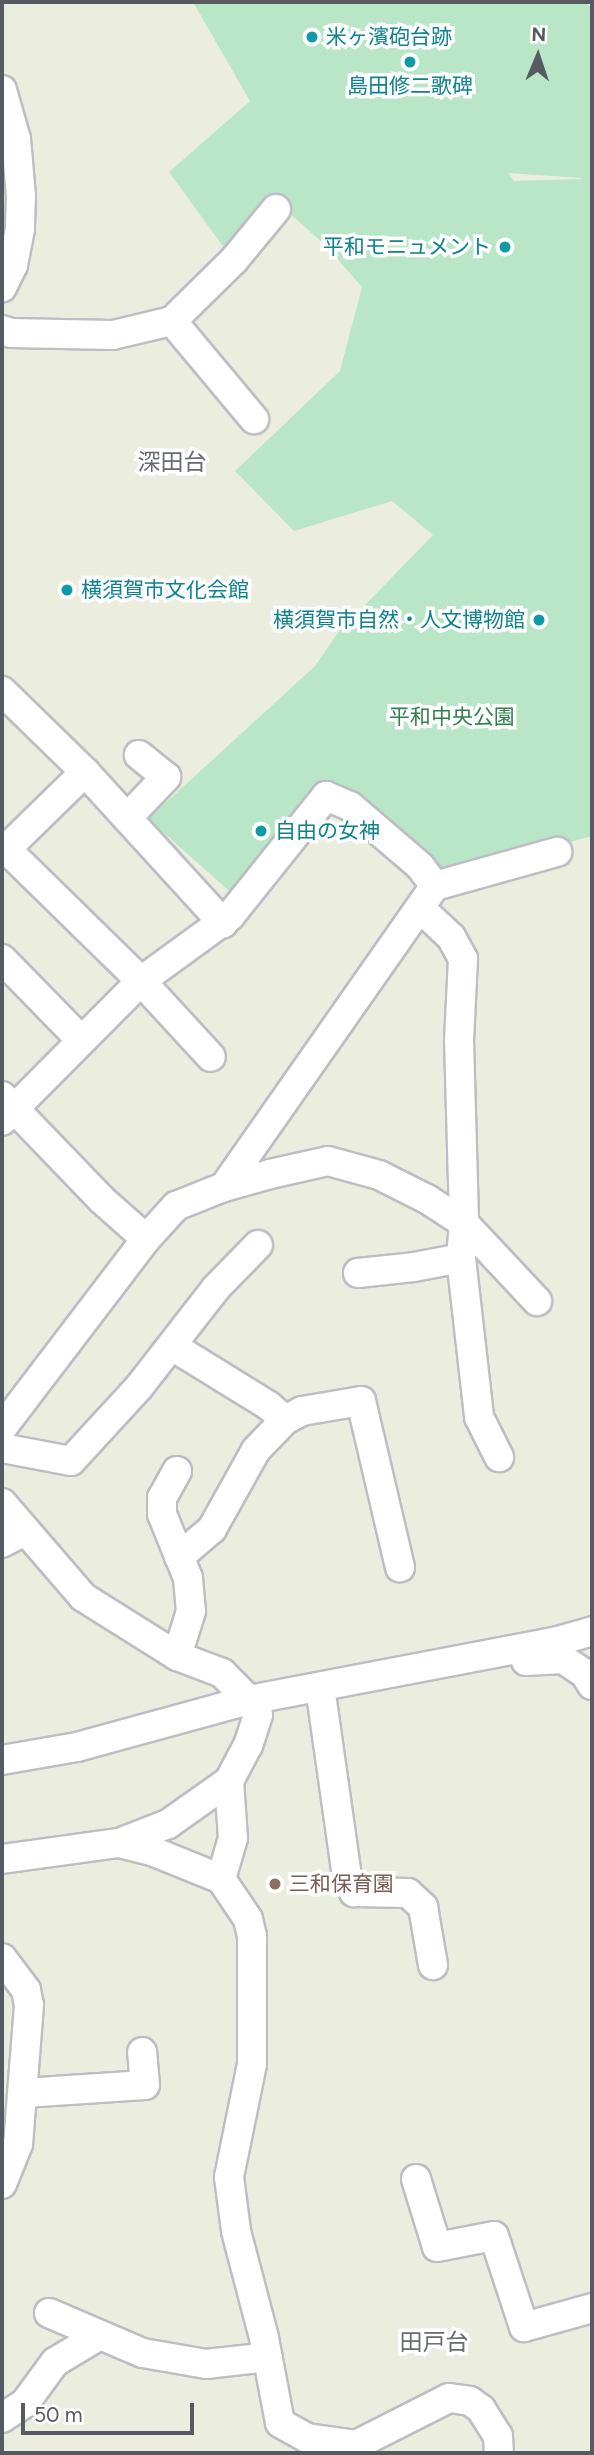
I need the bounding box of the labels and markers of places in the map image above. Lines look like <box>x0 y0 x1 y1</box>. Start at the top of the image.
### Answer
place label: 米ヶ濱砲台跡 <box>326 24 452 50</box>
marker: 米ヶ濱砲台跡 <box>304 29 320 45</box>
marker: 島田修二歌碑 <box>402 54 418 70</box>
place label: 島田修二歌碑 <box>347 73 473 99</box>
place label: 平和モニュメント <box>323 234 491 260</box>
marker: 平和モニュメント <box>497 239 513 255</box>
place label: 横須賀市文化会館 <box>81 577 249 603</box>
marker: 横須賀市文化会館 <box>59 582 75 598</box>
place label: 横須賀市自然・人文博物館 <box>273 607 525 633</box>
marker: 横須賀市自然・人文博物館 <box>531 612 547 628</box>
place label: 自由の女神 <box>275 818 380 844</box>
marker: 自由の女神 <box>253 823 269 839</box>
place label: 三和保育園 <box>289 1871 394 1897</box>
marker: 三和保育園 <box>267 1876 283 1892</box>

